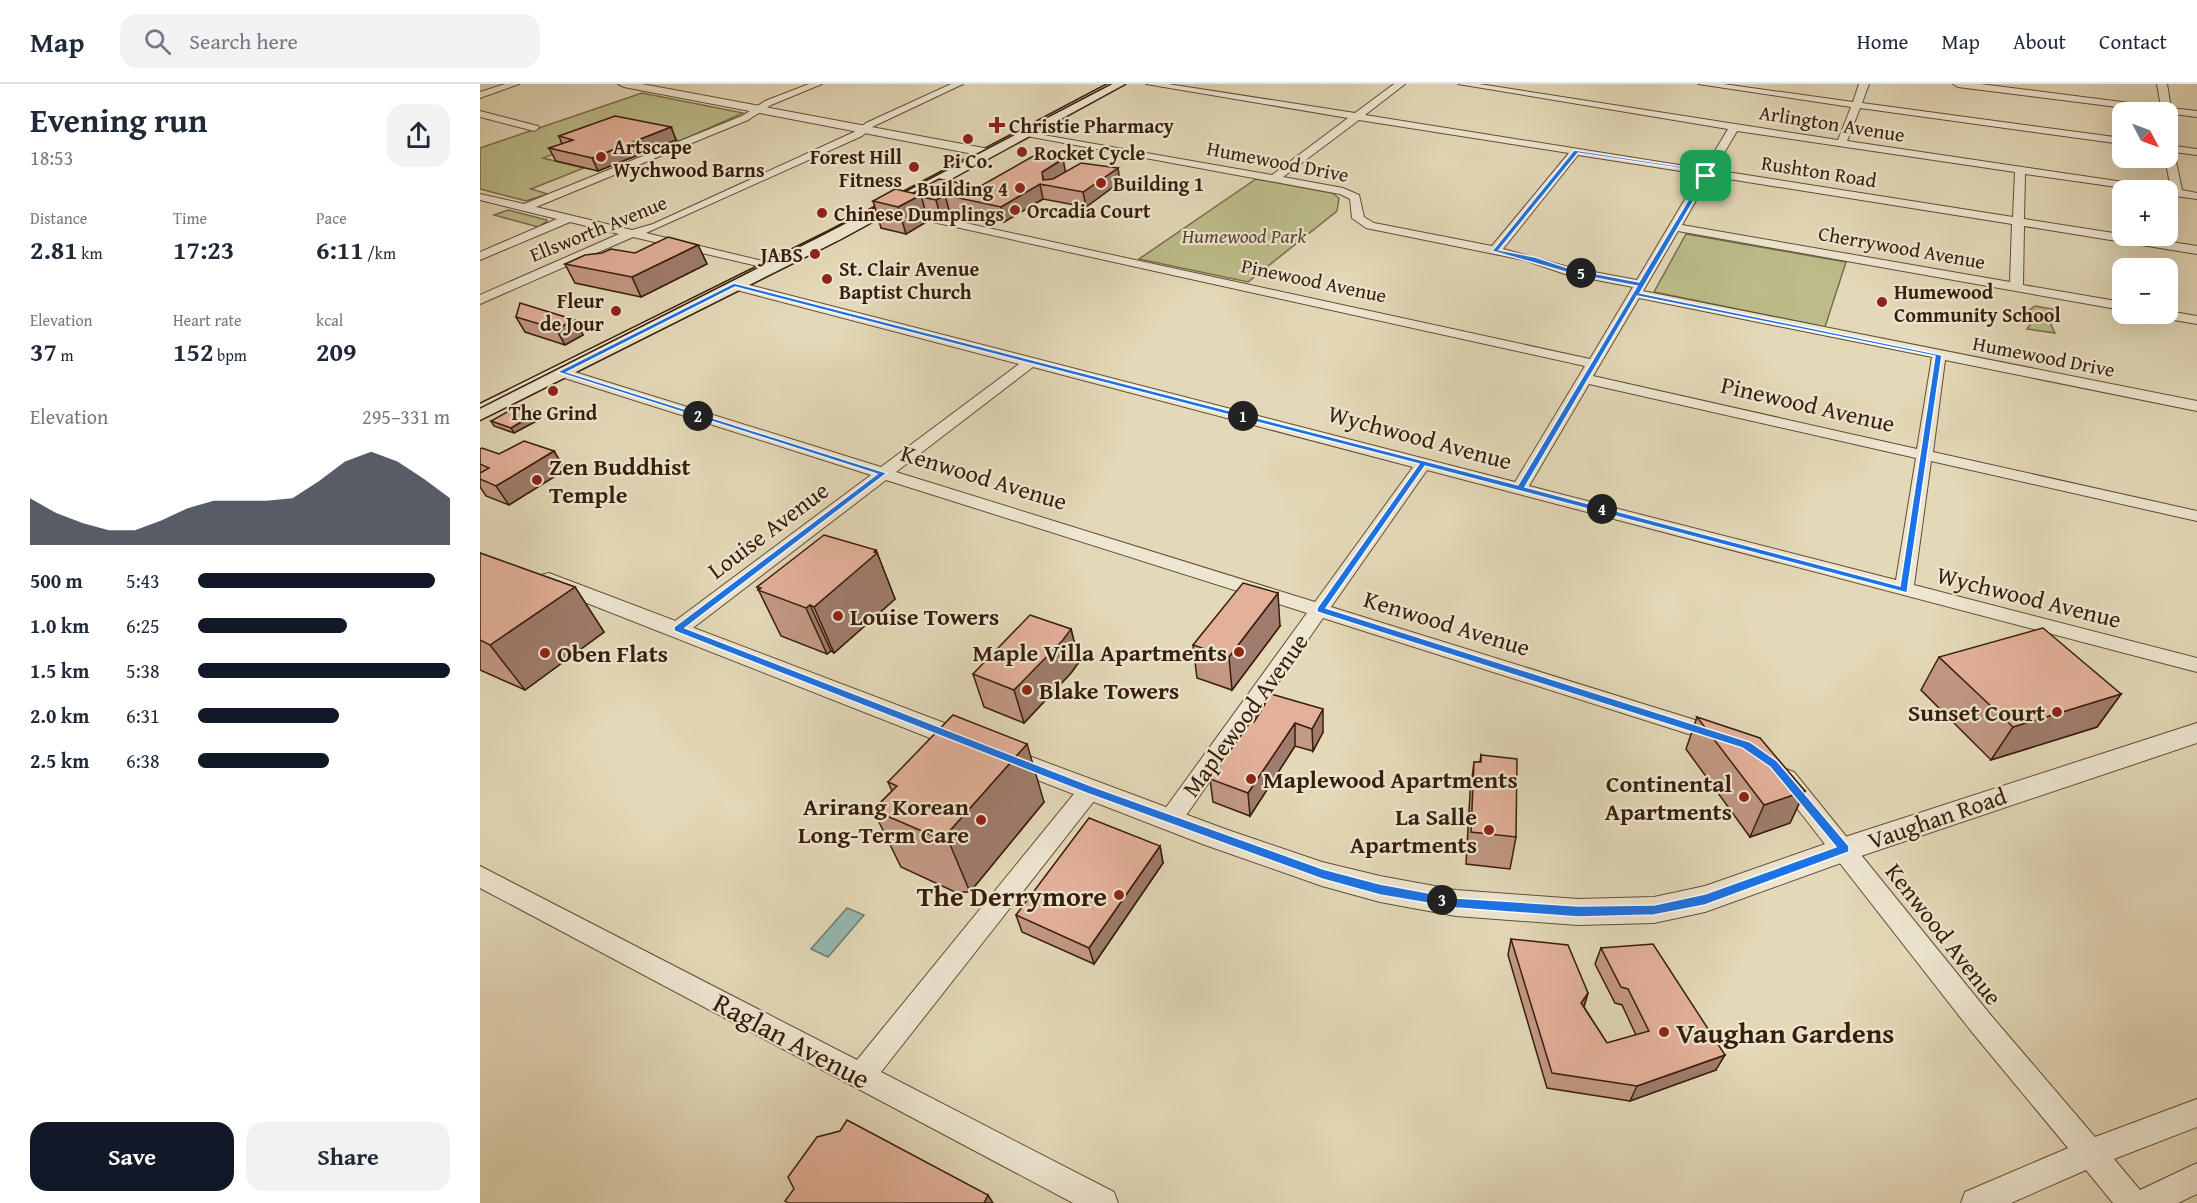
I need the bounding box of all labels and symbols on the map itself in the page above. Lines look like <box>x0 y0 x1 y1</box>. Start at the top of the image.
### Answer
street label: Arlington Avenue <box>1757 97 1907 149</box>
north arrow <box>2112 102 2178 168</box>
place label: Christie Pharmacy <box>1009 111 1175 140</box>
marker: Christie Pharmacy <box>990 118 1004 132</box>
place label: Artscape Wychwood Barns <box>613 132 765 184</box>
marker: Pi Co. <box>961 132 975 146</box>
street label: Humewood Drive <box>1205 133 1351 189</box>
place label: Rocket Cycle <box>1034 138 1145 167</box>
place label: Forest Hill Fitness <box>810 142 902 194</box>
marker: Rocket Cycle <box>1015 145 1029 159</box>
place label: Pi Co. <box>943 146 993 175</box>
street label: Rushton Road <box>1759 148 1879 194</box>
marker: Artscape Wychwood Barns <box>594 150 608 164</box>
pin <box>1680 150 1731 201</box>
marker: Forest Hill Fitness <box>907 160 921 174</box>
place label: Building 1 <box>1113 169 1204 198</box>
place label: Building 4 <box>917 174 1008 203</box>
marker: Building 1 <box>1094 176 1108 190</box>
marker: Building 4 <box>1013 181 1027 195</box>
street label: Ellsworth Avenue <box>525 187 671 269</box>
place label: Orcadia Court <box>1027 196 1151 225</box>
place label: Chinese Dumplings <box>834 199 1004 228</box>
marker: Orcadia Court <box>1008 203 1022 217</box>
marker: Chinese Dumplings <box>815 206 829 220</box>
street label: Cherrywood Avenue <box>1816 218 1988 276</box>
park label: Humewood Park <box>1181 221 1307 250</box>
place label: JABS <box>757 240 803 269</box>
marker: JABS <box>808 247 822 261</box>
street label: Pinewood Avenue <box>1239 250 1389 310</box>
place label: St. Clair Avenue Baptist Church <box>839 254 979 306</box>
pin: 5 <box>1566 258 1596 288</box>
marker: St. Clair Avenue Baptist Church <box>820 272 834 286</box>
place label: Humewood Community School <box>1894 277 2061 329</box>
place label: Fleur de Jour <box>540 286 604 338</box>
marker: Humewood Community School <box>1875 295 1889 309</box>
marker: Fleur de Jour <box>609 304 623 318</box>
street label: Humewood Drive <box>1971 328 2117 384</box>
street label: Pinewood Avenue <box>1718 367 1898 441</box>
marker: The Grind <box>546 384 560 398</box>
street label: Wychwood Avenue <box>1324 396 1516 478</box>
place label: The Grind <box>509 398 598 427</box>
pin: 2 <box>683 401 713 431</box>
pin: 1 <box>1228 401 1258 431</box>
street label: Kenwood Avenue <box>897 435 1071 519</box>
place label: Zen Buddhist Temple <box>549 449 691 512</box>
marker: Zen Buddhist Temple <box>530 473 544 487</box>
street label: Louise Avenue <box>700 473 836 587</box>
pin: 4 <box>1587 494 1617 524</box>
street label: Wychwood Avenue <box>1933 557 2125 637</box>
street label: Kenwood Avenue <box>1360 581 1534 665</box>
place label: Louise Towers <box>850 599 999 634</box>
marker: Louise Towers <box>831 609 845 623</box>
street label: Maplewood Avenue <box>1174 626 1316 804</box>
place label: Maple Villa Apartments <box>973 635 1227 670</box>
place label: Oben Flats <box>557 636 668 671</box>
marker: Maple Villa Apartments <box>1232 645 1246 659</box>
marker: Oben Flats <box>538 646 552 660</box>
place label: Blake Towers <box>1039 673 1179 708</box>
marker: Blake Towers <box>1020 683 1034 697</box>
place label: Sunset Court <box>1908 695 2045 730</box>
marker: Sunset Court <box>2050 705 2064 719</box>
place label: Maplewood Apartments <box>1263 762 1518 797</box>
place label: Continental Apartments <box>1605 766 1733 829</box>
marker: Maplewood Apartments <box>1244 772 1258 786</box>
street label: Vaughan Road <box>1863 778 2011 858</box>
place label: Arirang Korean Long-Term Care <box>798 789 969 852</box>
marker: Continental Apartments <box>1737 790 1751 804</box>
place label: La Salle Apartments <box>1350 799 1477 862</box>
marker: Arirang Korean Long-Term Care <box>974 813 988 827</box>
marker: La Salle Apartments <box>1482 823 1496 837</box>
street label: Kenwood Avenue <box>1877 855 2011 1013</box>
place label: The Derrymore <box>917 875 1107 916</box>
pin: 3 <box>1427 885 1457 915</box>
marker: The Derrymore <box>1112 888 1126 902</box>
street label: Raglan Avenue <box>706 981 878 1099</box>
place label: Vaughan Gardens <box>1676 1012 1894 1053</box>
marker: Vaughan Gardens <box>1657 1025 1671 1039</box>

